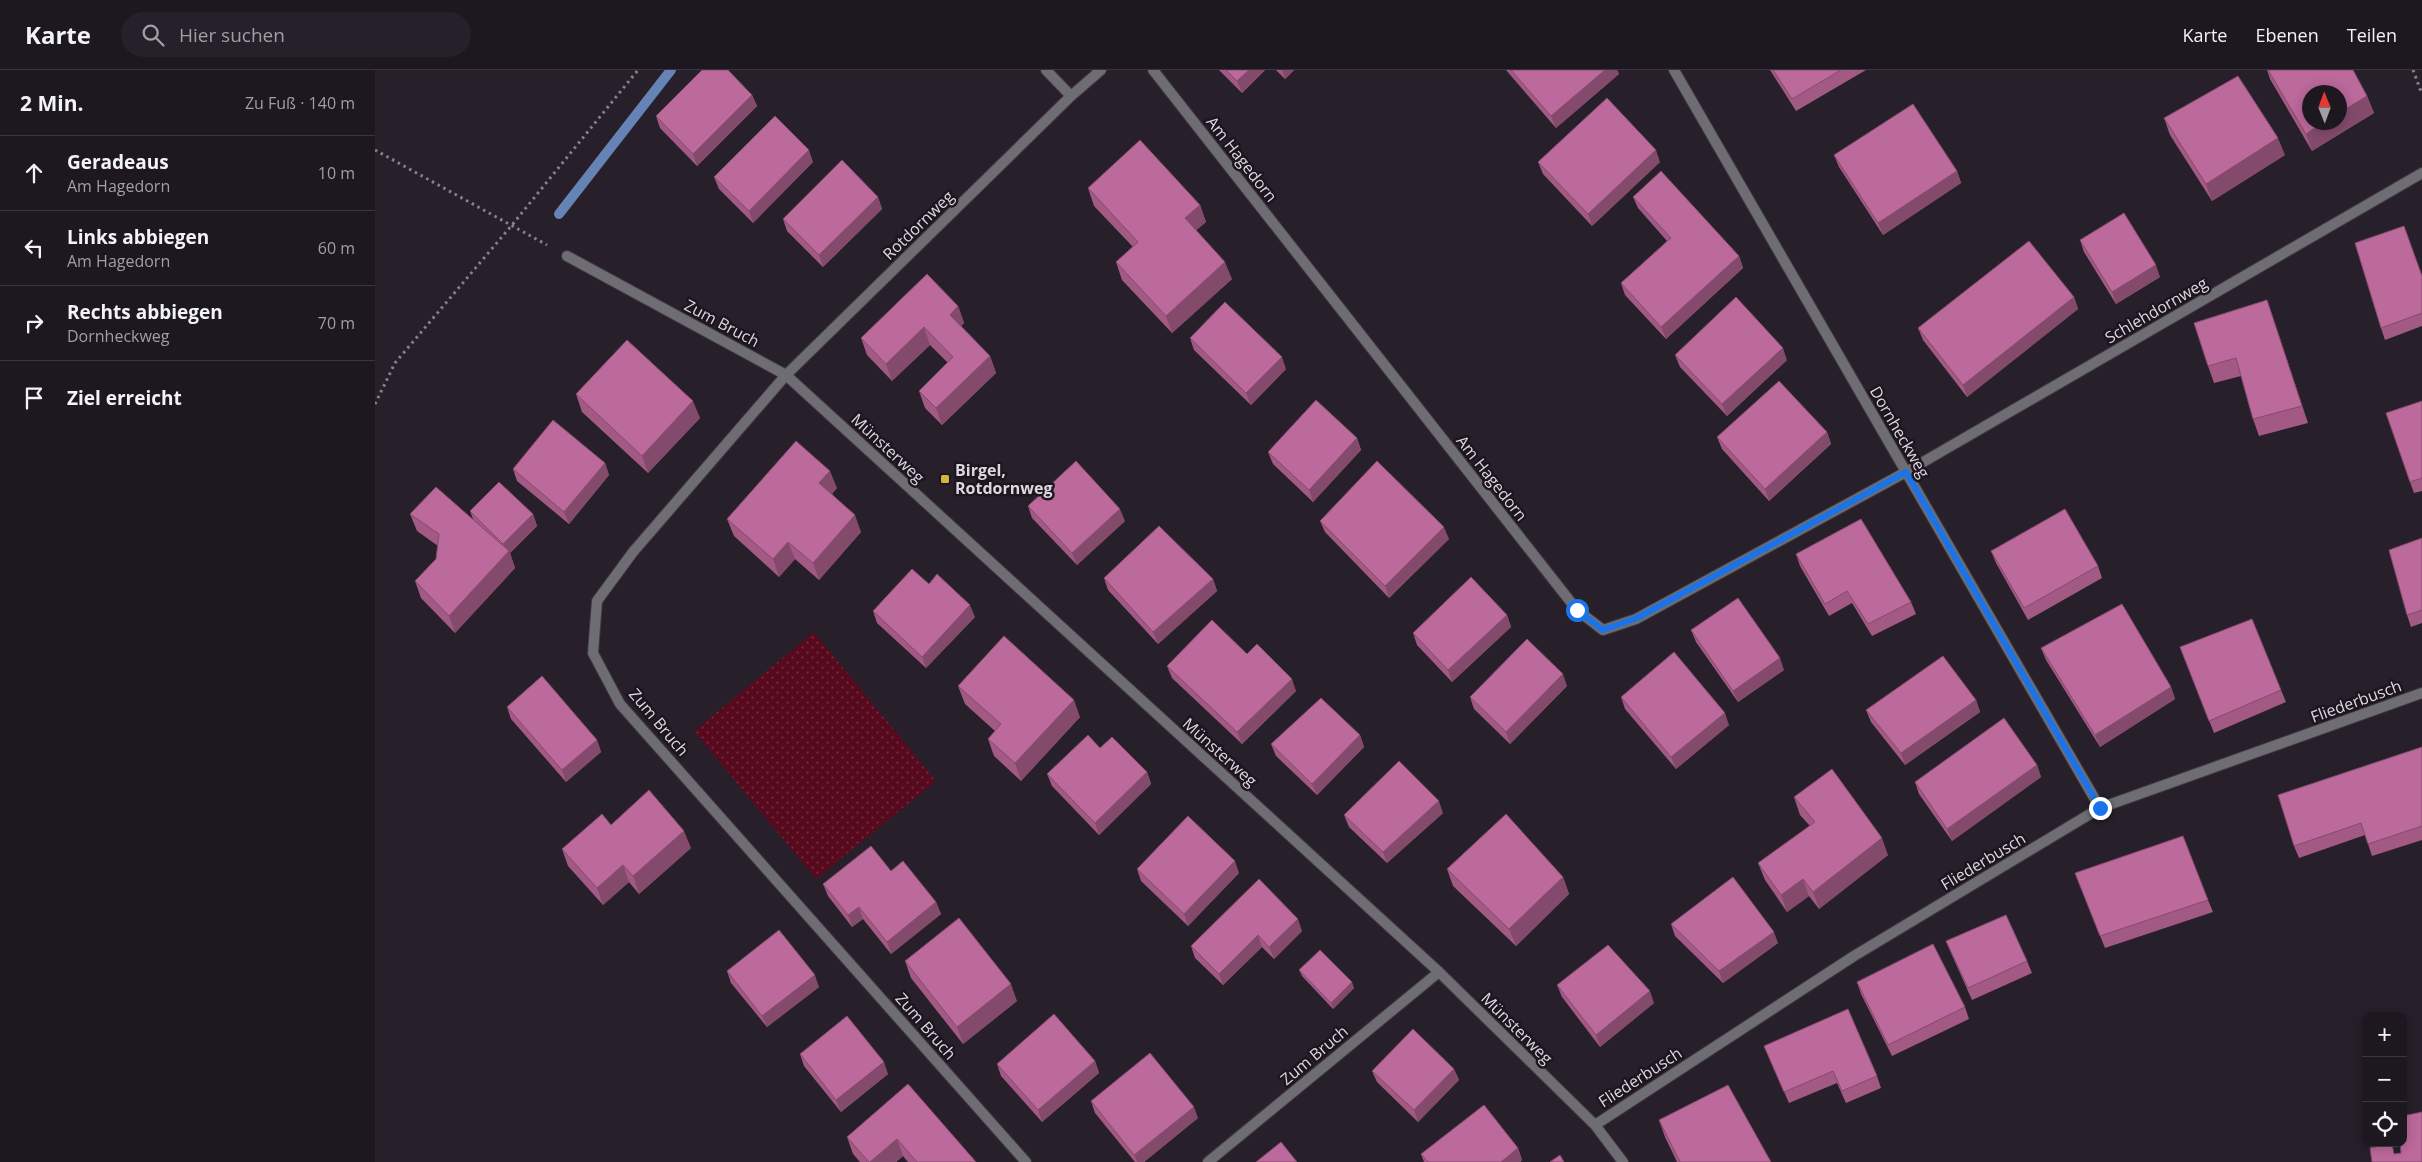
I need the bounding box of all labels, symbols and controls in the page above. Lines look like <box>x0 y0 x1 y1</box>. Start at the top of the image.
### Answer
search box <box>121 12 471 57</box>
text: Karte <box>25 18 91 51</box>
icon: search <box>139 21 167 49</box>
text: Hier suchen <box>179 22 285 48</box>
text: Karte <box>2183 23 2227 47</box>
text: Ebenen <box>2255 23 2319 47</box>
text: Teilen <box>2347 23 2397 47</box>
north arrow <box>2302 85 2347 130</box>
text: 2 Min. <box>20 89 83 117</box>
text: Zu Fuß · 140 m <box>245 92 355 114</box>
street label: Am Hagedorn <box>1202 112 1282 206</box>
text: Geradeaus <box>67 149 169 175</box>
icon: ahead <box>20 159 48 187</box>
text: 10 m <box>318 162 355 184</box>
text: Am Hagedorn <box>67 175 170 197</box>
street label: Rotdornweg <box>878 185 959 265</box>
text: Links abbiegen <box>67 224 209 250</box>
icon: left <box>20 234 48 262</box>
text: 60 m <box>318 237 355 259</box>
text: Am Hagedorn <box>67 250 170 272</box>
street label: Schlehdornweg <box>2101 272 2212 348</box>
street label: Zum Bruch <box>681 294 763 352</box>
text: Rechts abbiegen <box>67 299 223 325</box>
icon: right <box>20 309 48 337</box>
text: 70 m <box>318 312 355 334</box>
text: Dornheckweg <box>67 325 170 347</box>
street label: Dornheckweg <box>1865 382 1935 482</box>
icon: arrive <box>20 384 48 412</box>
text: Ziel erreicht <box>67 385 182 411</box>
street label: Münsterweg <box>847 408 930 488</box>
street label: Am Hagedorn <box>1452 431 1532 525</box>
place label: Birgel, Rotdornweg <box>955 459 1052 499</box>
marker: Birgel, Rotdornweg <box>939 473 951 485</box>
route start <box>1566 599 1589 622</box>
street label: Fliederbusch <box>2307 674 2405 728</box>
street label: Zum Bruch <box>624 683 694 761</box>
street label: Münsterweg <box>1178 713 1262 791</box>
route end <box>2089 797 2112 820</box>
street label: Fliederbusch <box>1936 827 2030 895</box>
street label: Münsterweg <box>1476 987 1558 1069</box>
street label: Zum Bruch <box>891 988 961 1064</box>
map controls <box>2362 1012 2407 1147</box>
button: + <box>2362 1012 2407 1057</box>
street label: Zum Bruch <box>1275 1020 1353 1090</box>
street label: Fliederbusch <box>1594 1042 1686 1112</box>
button: − <box>2362 1057 2407 1102</box>
button: locate <box>2362 1102 2407 1147</box>

